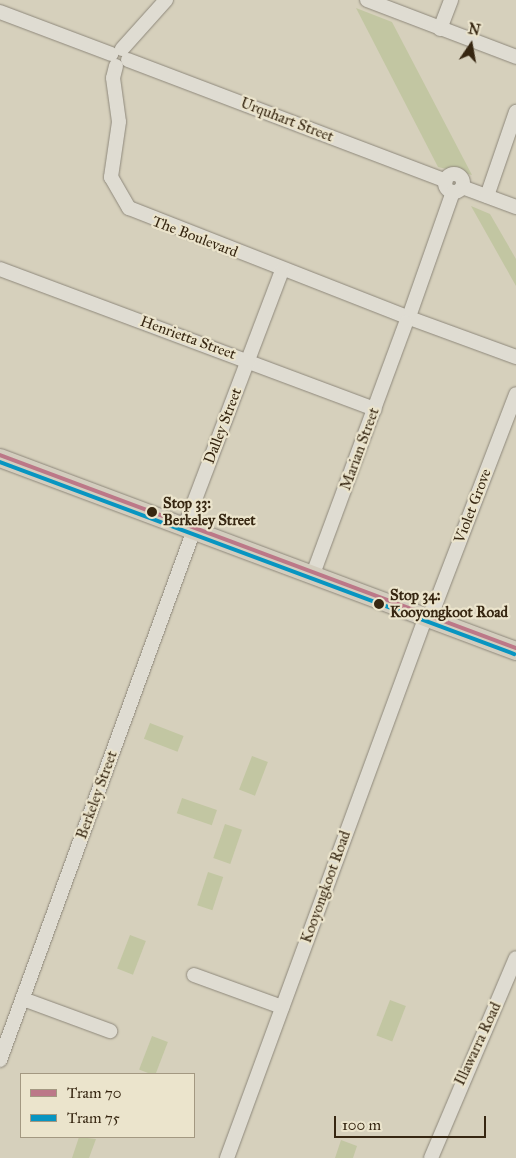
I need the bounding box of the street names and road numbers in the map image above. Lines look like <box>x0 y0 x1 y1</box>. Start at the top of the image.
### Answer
street label: Urquhart Street <box>238 94 336 146</box>
street label: The Boulevard <box>150 212 240 262</box>
street label: Henrietta Street <box>138 312 238 364</box>
street label: Dalley Street <box>200 385 246 467</box>
street label: Marian Street <box>337 405 383 493</box>
street label: Violet Grove <box>451 466 495 546</box>
street label: Berkeley Street <box>73 748 121 842</box>
street label: Kooyongkoot Road <box>297 828 355 946</box>
street label: Illawarra Road <box>451 1000 505 1088</box>

